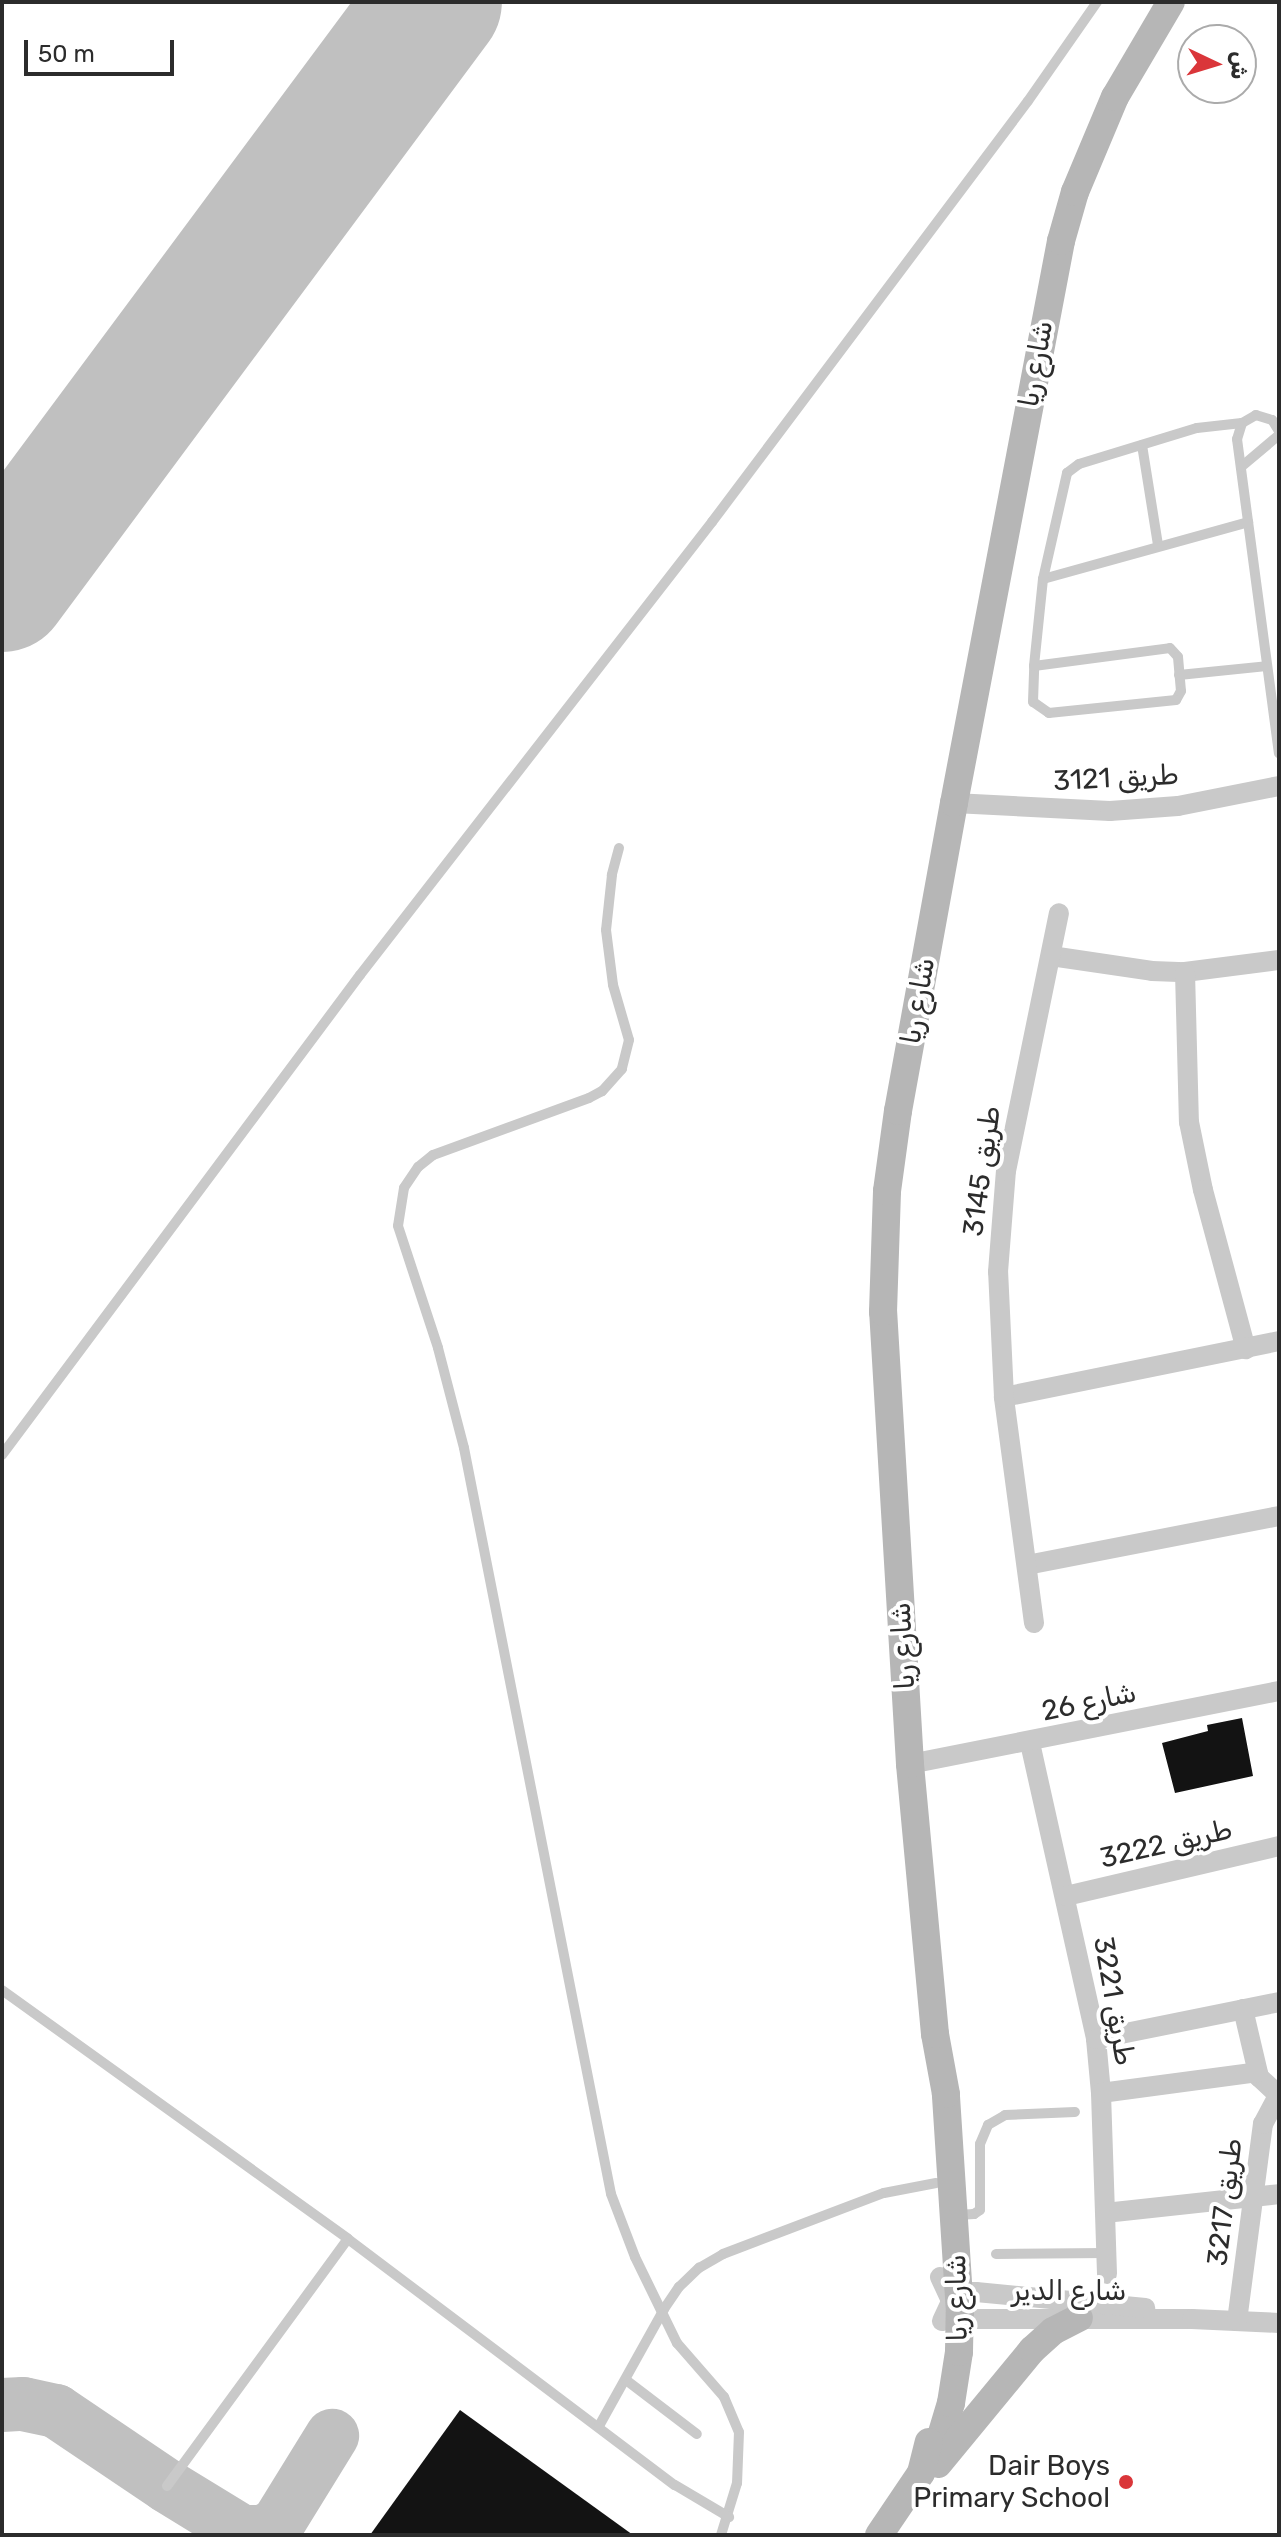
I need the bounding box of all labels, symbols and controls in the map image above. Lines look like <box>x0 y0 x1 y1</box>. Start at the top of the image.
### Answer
scale bar <box>28 24 178 74</box>
north arrow <box>1177 24 1257 104</box>
text: 50 m <box>38 40 95 68</box>
text: ش <box>1225 51 1254 80</box>
street label: شارع ريا <box>1012 318 1060 410</box>
street label: طريق 3121 <box>1053 758 1179 798</box>
street label: شارع ريا <box>894 955 942 1047</box>
street label: طريق 3145 <box>956 1104 1008 1238</box>
street label: شارع ريا <box>884 1601 922 1691</box>
street label: شارع 26 <box>1039 1676 1139 1728</box>
street label: طريق 3222 <box>1097 1812 1235 1876</box>
street label: طريق 3221 <box>1086 1934 1142 2068</box>
street label: طريق 3217 <box>1201 2136 1249 2268</box>
street label: شارع ريا <box>939 2254 975 2342</box>
street label: شارع الدير <box>1012 2274 1126 2308</box>
place label: Dair Boys Primary School <box>912 2449 1110 2515</box>
marker: Dair Boys Primary School <box>1117 2473 1135 2491</box>

